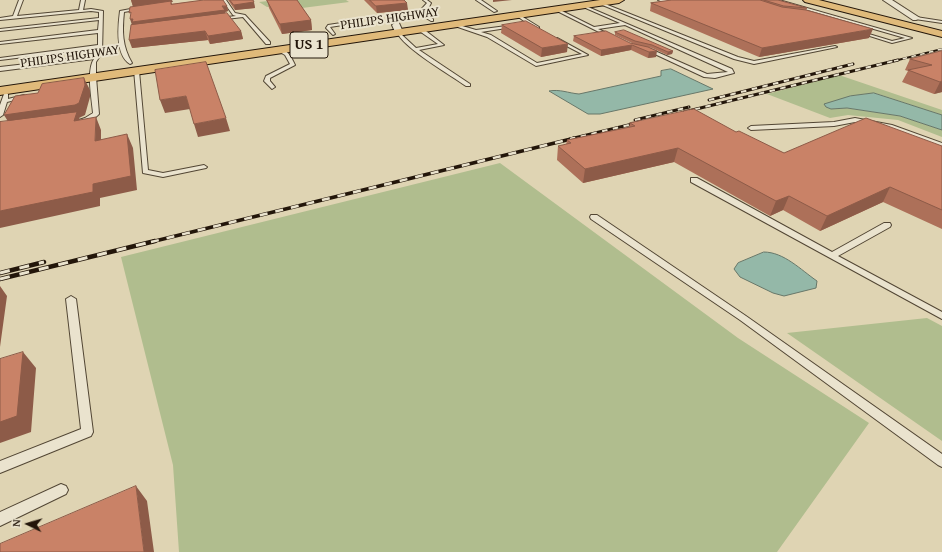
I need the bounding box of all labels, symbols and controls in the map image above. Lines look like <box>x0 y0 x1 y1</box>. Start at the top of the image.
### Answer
street label: PHILIPS HIGHWAY <box>340 4 440 34</box>
road number: US 1 <box>290 32 328 58</box>
street label: PHILIPS HIGHWAY <box>20 42 120 72</box>
north arrow <box>8 504 48 544</box>
text: N <box>8 519 24 527</box>

